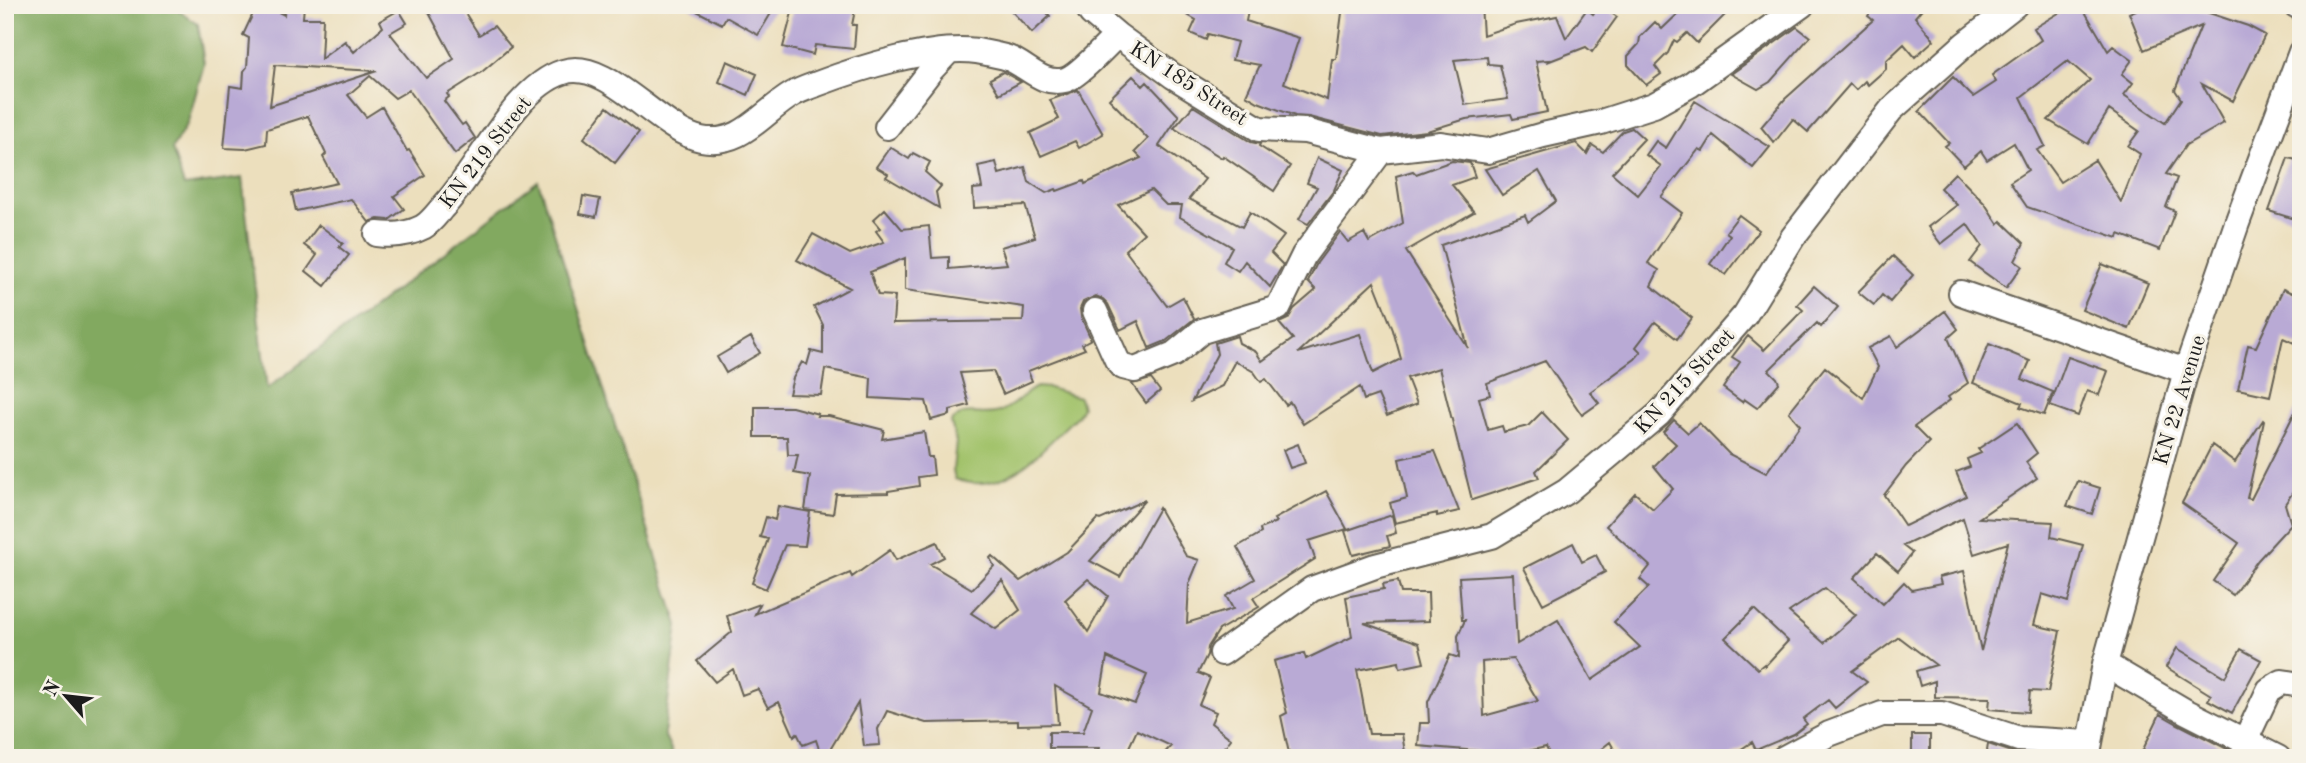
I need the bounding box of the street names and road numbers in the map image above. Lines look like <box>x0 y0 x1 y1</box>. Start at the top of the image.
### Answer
street label: KN 185 Street <box>1125 38 1251 130</box>
street label: KN 219 Street <box>436 93 536 213</box>
street label: KN 215 Street <box>1631 325 1739 439</box>
street label: KN 22 Avenue <box>2151 333 2210 468</box>

